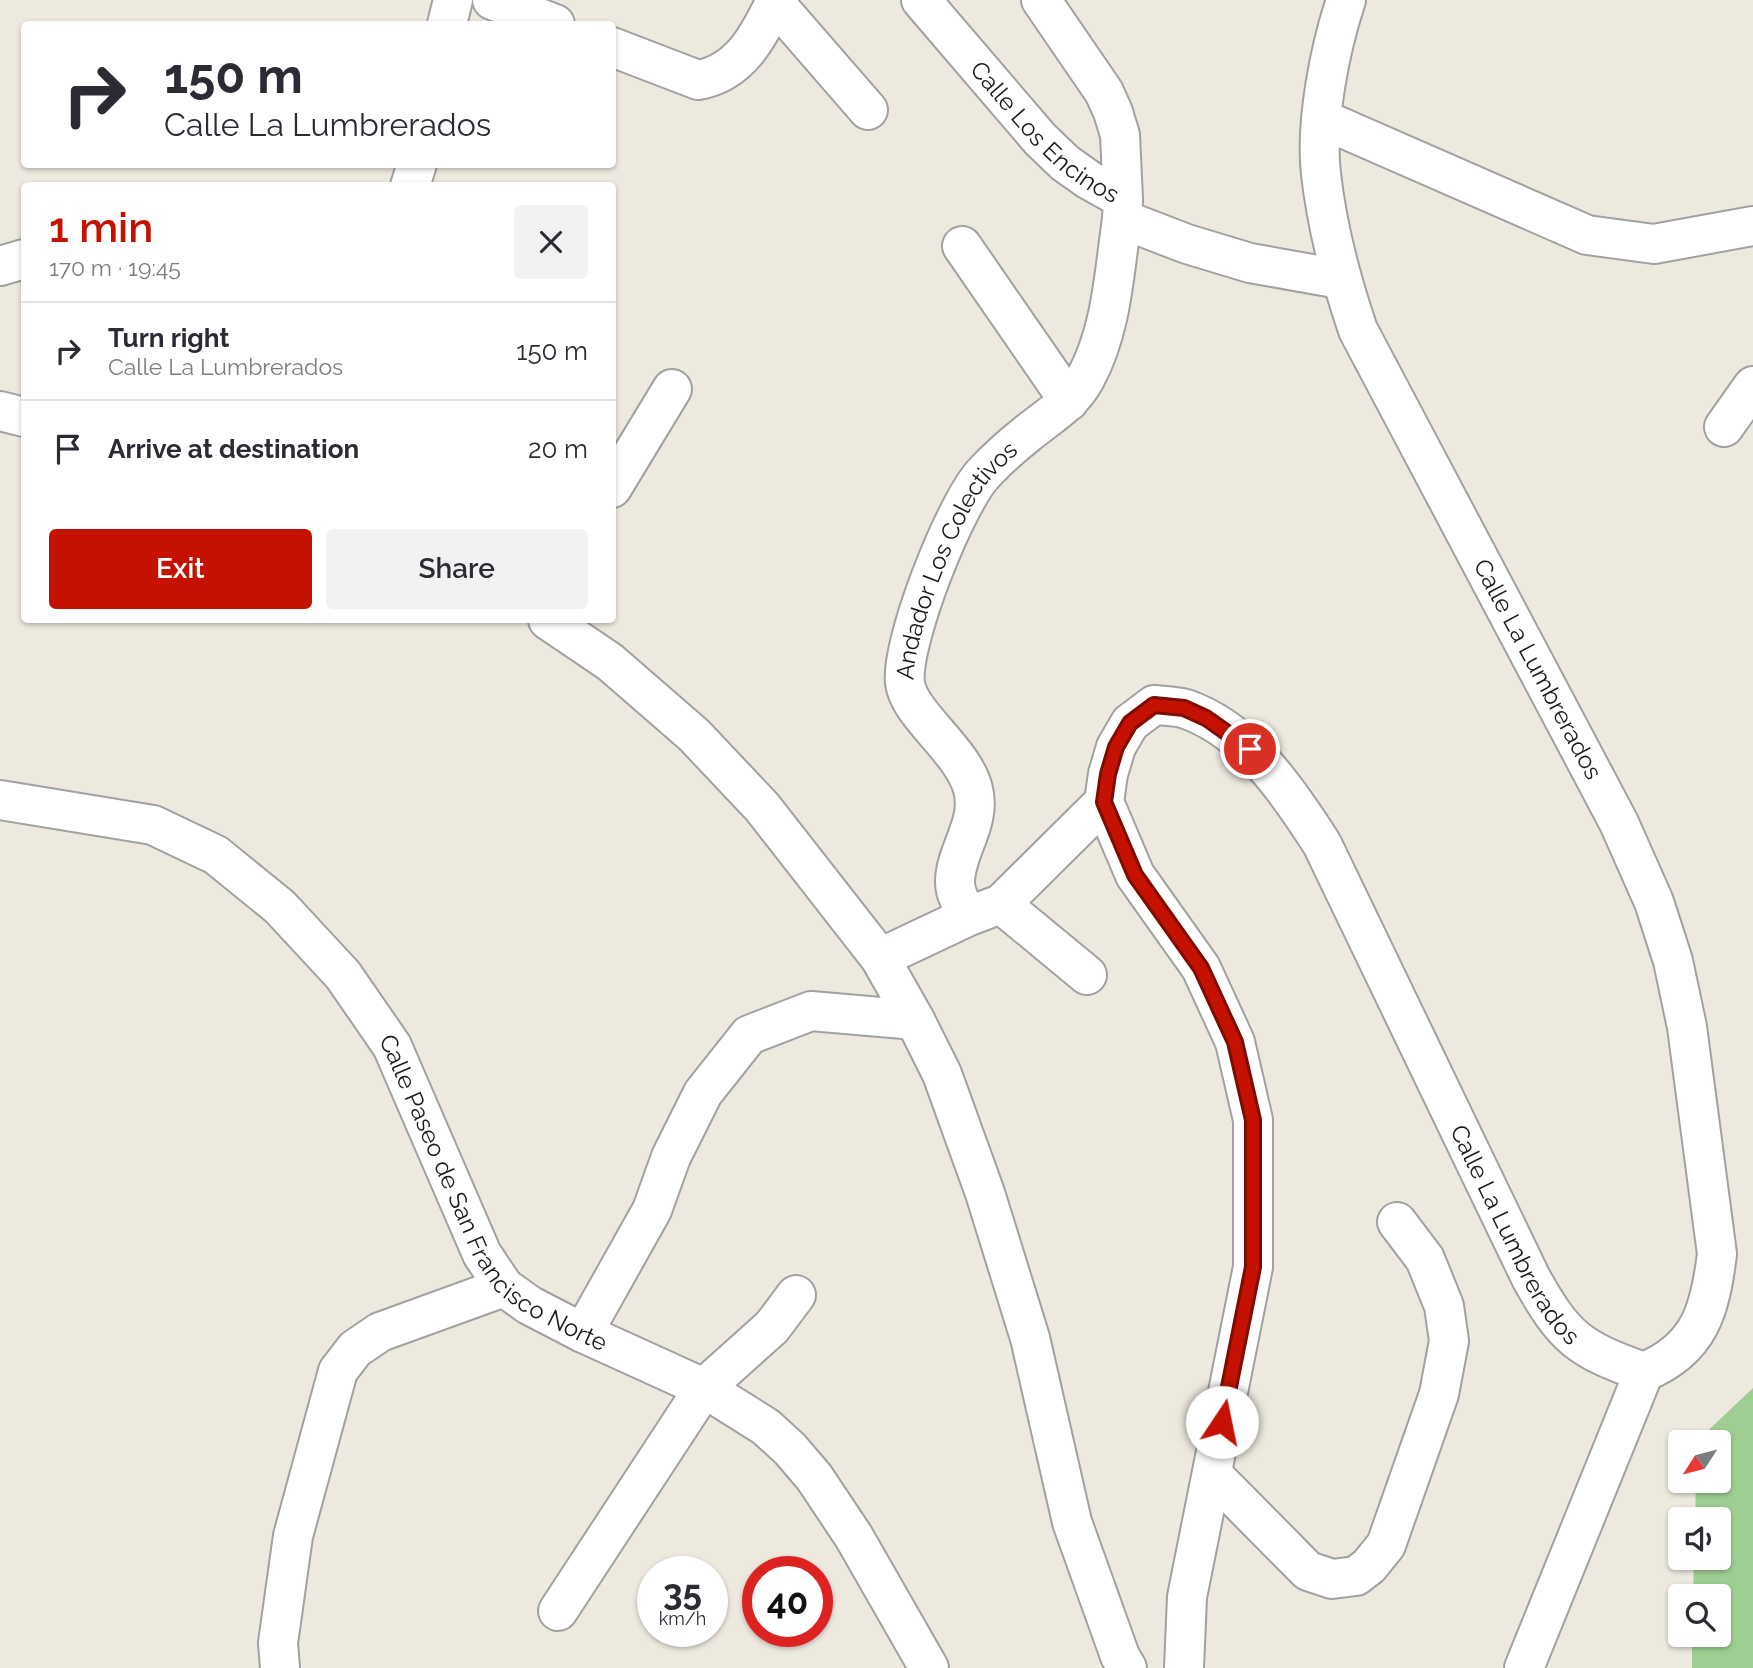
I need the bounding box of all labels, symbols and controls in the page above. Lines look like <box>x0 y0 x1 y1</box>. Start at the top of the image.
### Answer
text: 150 m <box>164 47 303 104</box>
icon: right <box>49 49 140 140</box>
street label: Calle Los Encinos <box>965 55 1125 209</box>
text: Calle La Lumbrerados <box>164 106 491 143</box>
text: 1 min <box>49 203 153 252</box>
button: close <box>514 205 588 279</box>
text: 170 m · 19:45 <box>49 254 181 281</box>
text: Turn right <box>108 323 229 353</box>
icon: right <box>49 332 87 370</box>
text: 150 m <box>516 336 588 366</box>
text: Calle La Lumbrerados <box>108 353 343 380</box>
icon: arrive <box>49 430 87 468</box>
text: Arrive at destination <box>108 434 359 464</box>
text: 20 m <box>528 434 588 464</box>
street label: Andador Los Colectivos <box>890 434 1023 681</box>
button: Exit <box>49 529 312 609</box>
button: Share <box>326 529 588 609</box>
street label: Calle La Lumbrerados <box>1468 554 1608 784</box>
pin <box>1220 719 1280 779</box>
icon: arrive <box>1231 730 1269 768</box>
street label: Calle Paseo de San Francisco Norte <box>373 1028 612 1357</box>
street label: Calle La Lumbrerados <box>1445 1120 1586 1350</box>
position arrow <box>1185 1385 1259 1459</box>
north arrow <box>1668 1430 1731 1493</box>
map controls <box>1668 1430 1731 1647</box>
button: sound <box>1668 1507 1731 1570</box>
speed limit sign: 40 <box>742 1556 833 1647</box>
text: 35 <box>663 1572 702 1613</box>
button: search <box>1668 1584 1731 1647</box>
text: km/h <box>659 1608 706 1629</box>

